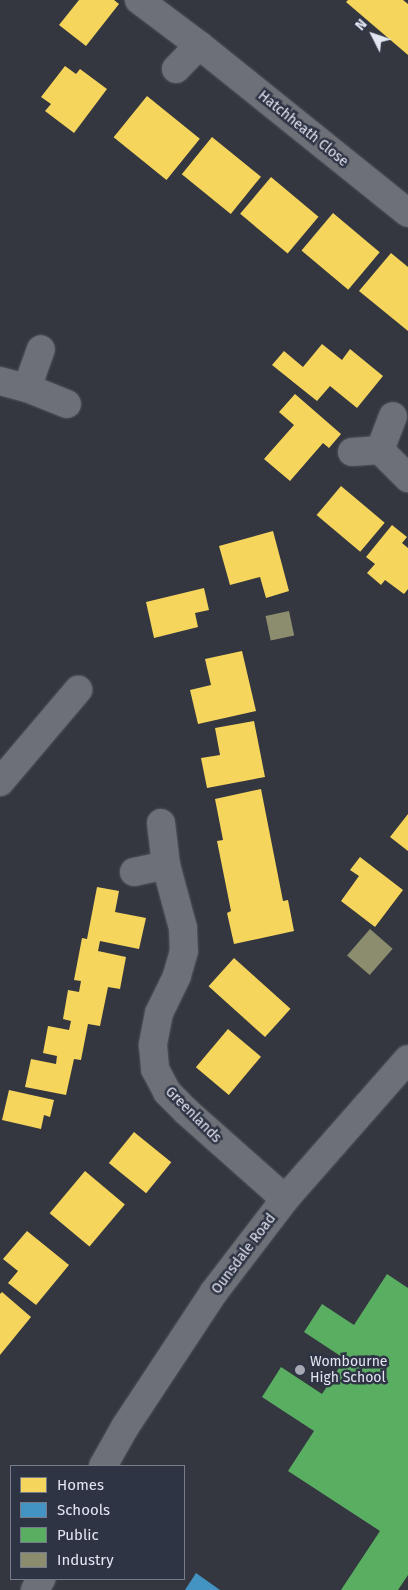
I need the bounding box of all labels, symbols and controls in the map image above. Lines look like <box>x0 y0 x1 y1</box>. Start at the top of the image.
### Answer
north arrow <box>348 10 398 60</box>
text: N <box>352 16 371 34</box>
street label: Hatchheath Close <box>254 87 352 171</box>
street label: Greenlands <box>162 1084 224 1146</box>
street label: Ounsdale Road <box>208 1211 280 1297</box>
place label: Wombourne High School <box>310 1354 387 1386</box>
marker: Wombourne High School <box>294 1364 306 1376</box>
legend <box>10 1465 185 1580</box>
text: Homes <box>57 1476 104 1494</box>
text: Schools <box>57 1501 110 1519</box>
text: Public <box>57 1526 99 1544</box>
text: Industry <box>57 1551 114 1569</box>

